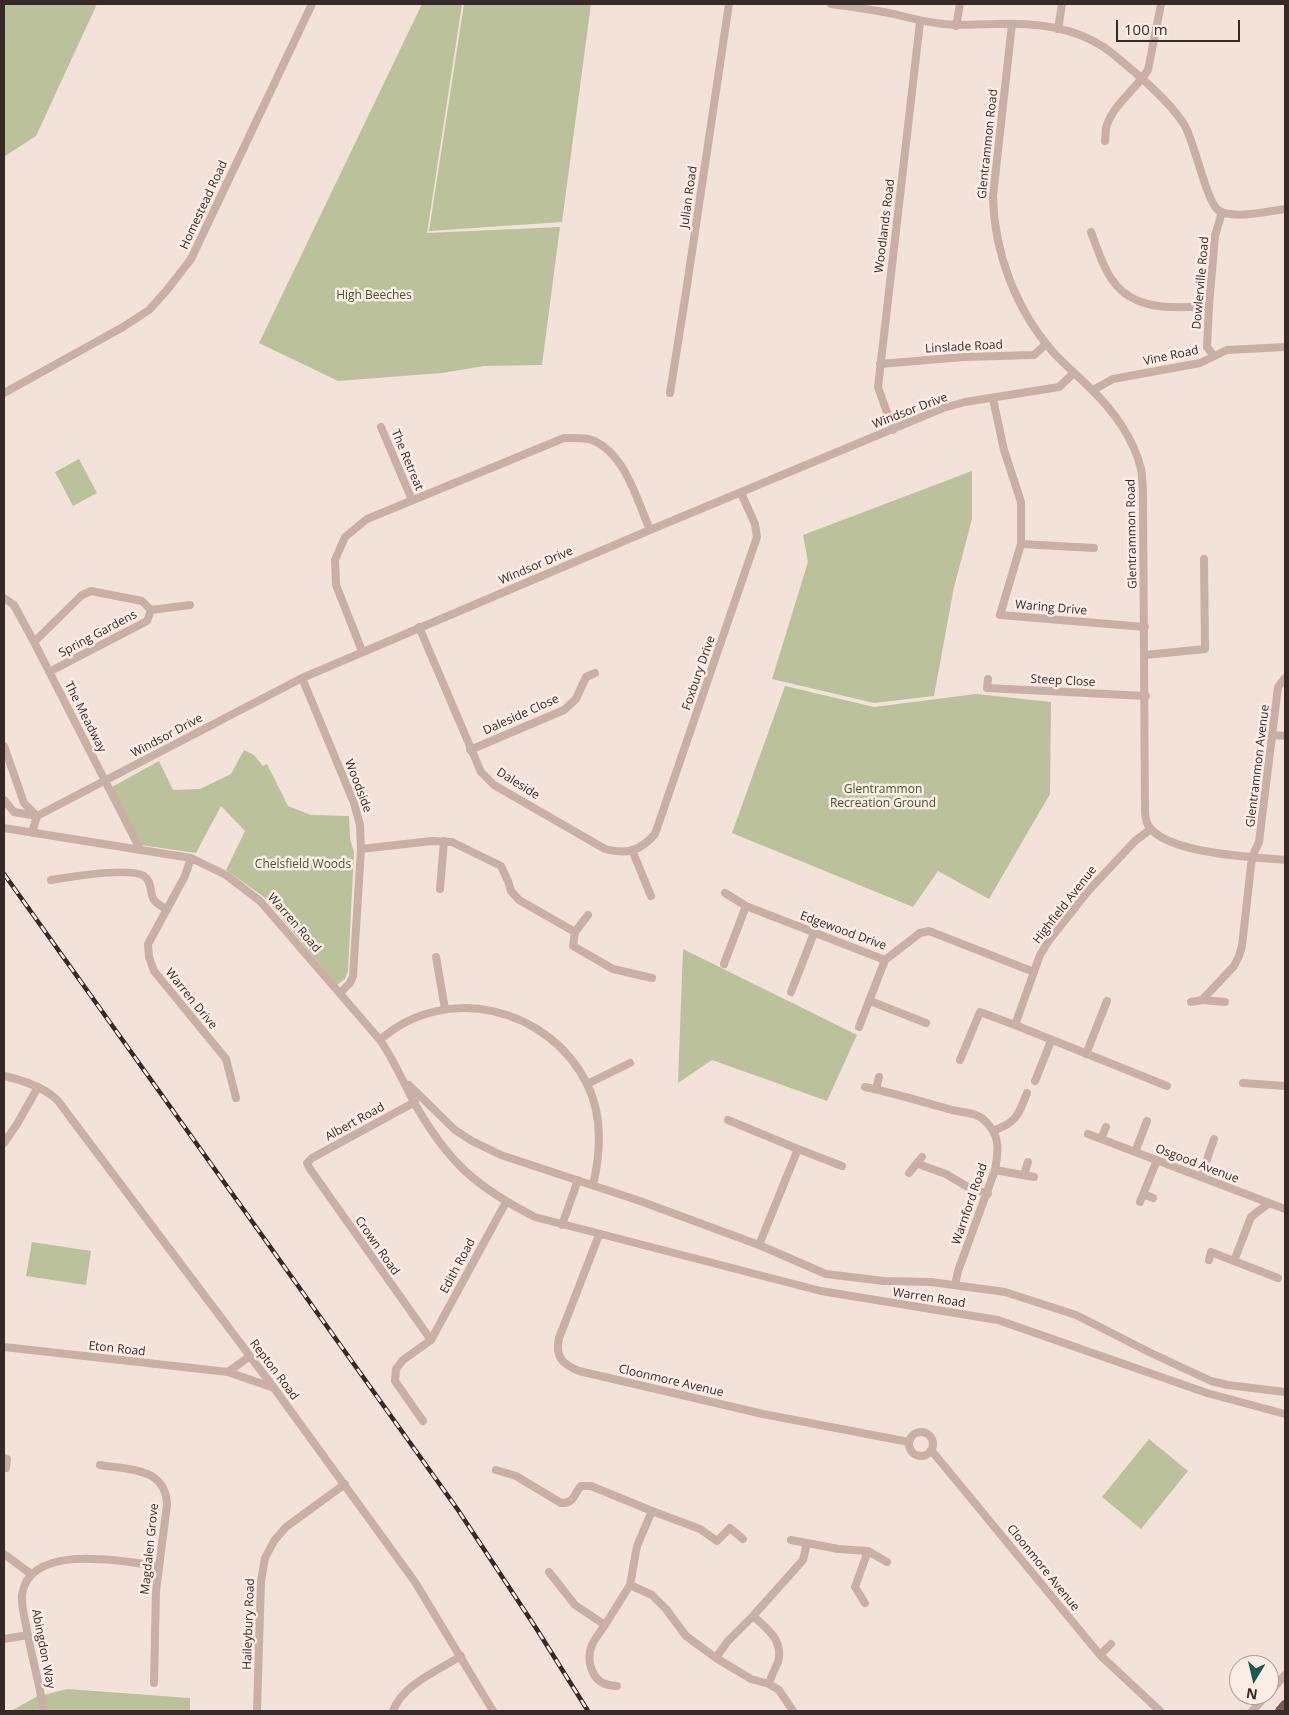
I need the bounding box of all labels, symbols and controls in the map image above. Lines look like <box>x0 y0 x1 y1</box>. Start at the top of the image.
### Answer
scale bar <box>1119 10 1243 42</box>
text: 100 m <box>1124 19 1168 39</box>
street label: Glentrammon Road <box>975 88 1001 200</box>
street label: Homestead Road <box>177 158 231 252</box>
street label: Julian Road <box>678 165 700 229</box>
street label: Woodlands Road <box>872 178 898 274</box>
street label: Dowlerville Road <box>1190 236 1212 330</box>
park label: High Beeches <box>336 289 412 303</box>
street label: Linslade Road <box>925 338 1003 356</box>
street label: Vine Road <box>1142 343 1200 369</box>
street label: Windsor Drive <box>870 390 950 432</box>
street label: The Retreat <box>388 427 426 493</box>
street label: Glentrammon Road <box>1124 479 1140 589</box>
street label: Windsor Drive <box>497 544 575 588</box>
street label: Waring Drive <box>1014 598 1088 618</box>
street label: Spring Gardens <box>57 607 139 661</box>
street label: Foxbury Drive <box>680 634 718 712</box>
street label: Steep Close <box>1030 672 1096 690</box>
street label: The Meadway <box>61 679 109 755</box>
street label: Daleside Close <box>481 692 561 738</box>
street label: Glentrammon Avenue <box>1243 704 1273 828</box>
street label: Windsor Drive <box>129 711 205 761</box>
street label: Woodside <box>341 757 375 815</box>
street label: Daleside <box>494 765 542 803</box>
park label: Glentrammon Recreation Ground <box>830 783 936 811</box>
park label: Chelsfield Woods <box>255 858 351 872</box>
street label: Highfield Avenue <box>1030 863 1100 947</box>
street label: Warren Road <box>264 891 324 955</box>
street label: Edgewood Drive <box>798 909 888 953</box>
street label: Warren Drive <box>162 966 220 1032</box>
street label: Albert Road <box>323 1100 387 1144</box>
street label: Osgood Avenue <box>1153 1141 1241 1187</box>
street label: Warnford Road <box>949 1161 991 1247</box>
street label: Crown Road <box>352 1214 402 1278</box>
street label: Edith Road <box>437 1236 479 1296</box>
street label: Warren Road <box>892 1285 966 1311</box>
street label: Repton Road <box>247 1337 301 1403</box>
street label: Eton Road <box>88 1339 146 1359</box>
street label: Cloonmore Avenue <box>617 1362 725 1400</box>
street label: Magdalen Grove <box>138 1503 162 1595</box>
street label: Cloonmore Avenue <box>1004 1522 1082 1614</box>
street label: Haileybury Road <box>240 1578 258 1670</box>
street label: Abingdon Way <box>28 1608 58 1690</box>
north arrow <box>1229 1655 1279 1705</box>
text: N <box>1245 1684 1259 1705</box>

